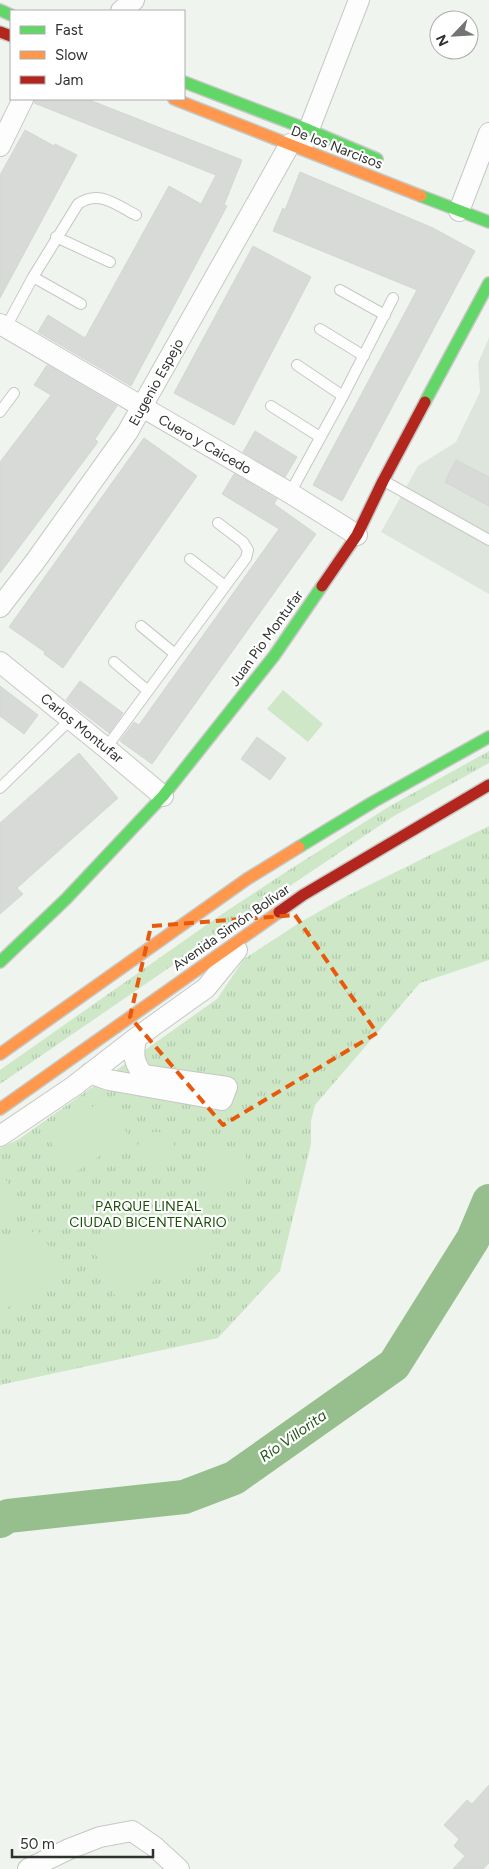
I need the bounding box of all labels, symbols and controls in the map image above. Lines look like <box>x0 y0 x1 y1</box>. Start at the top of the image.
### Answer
legend <box>10 10 185 100</box>
north arrow <box>429 10 479 60</box>
text: Fast <box>55 21 84 39</box>
text: N <box>433 32 453 49</box>
text: Slow <box>55 46 88 64</box>
text: Jam <box>55 71 83 89</box>
street label: De los Narcisos <box>289 122 385 173</box>
street label: Eugenio Espejo <box>125 336 187 429</box>
street label: Cuero y Caicedo <box>155 411 254 478</box>
street label: Juan Pio Montufar <box>226 587 307 690</box>
street label: Carlos Montufar <box>37 690 126 767</box>
street label: Avenida Simón Bolívar <box>169 880 293 974</box>
park label: PARQUE LINEAL CIUDAD BICENTENARIO <box>69 1198 227 1231</box>
water label: Río Villorita <box>256 1406 330 1466</box>
scale bar <box>12 1826 154 1858</box>
text: 50 m <box>20 1835 55 1853</box>

